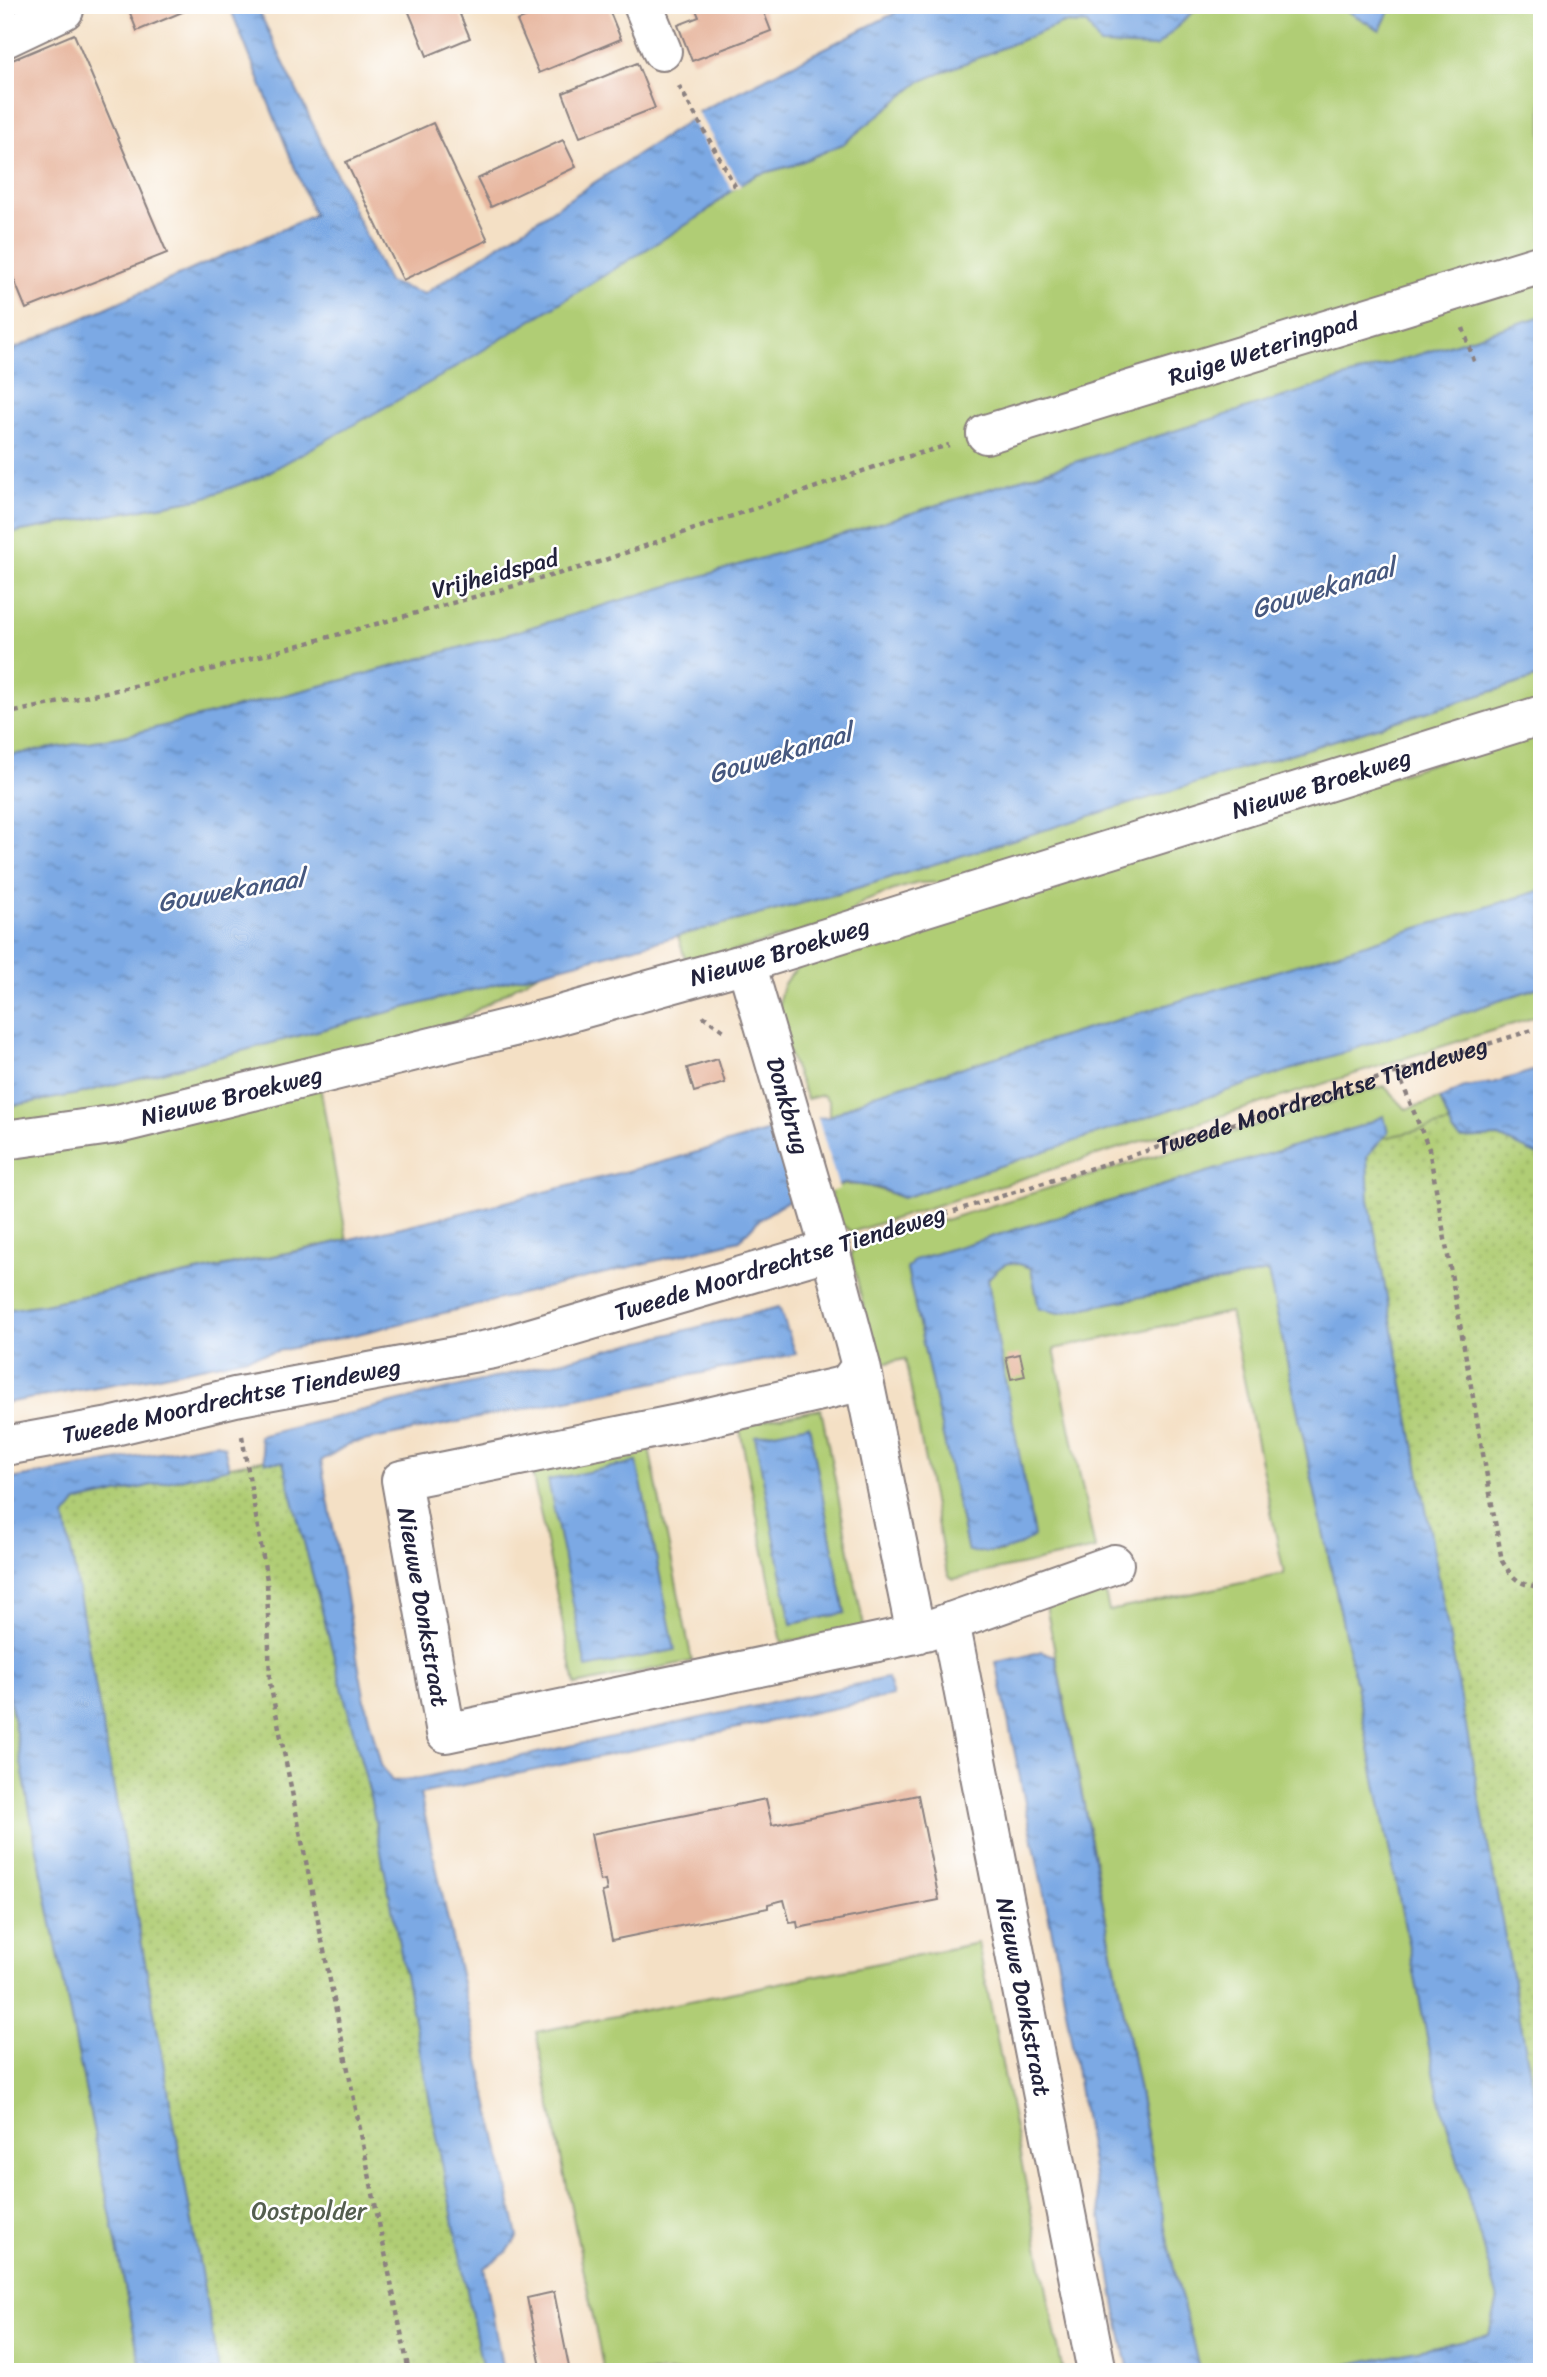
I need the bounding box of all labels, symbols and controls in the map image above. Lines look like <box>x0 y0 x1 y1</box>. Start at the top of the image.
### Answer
street label: Ruige Weteringpad <box>1163 300 1366 398</box>
street label: Vrijheidspad <box>427 536 565 611</box>
water label: Gouwekanaal <box>1245 543 1406 632</box>
water label: Gouwekanaal <box>702 708 863 797</box>
street label: Nieuwe Broekweg <box>1226 736 1416 832</box>
water label: Gouwekanaal <box>154 854 314 926</box>
street label: Nieuwe Broekweg <box>685 905 875 999</box>
street label: Tweede Moordrechtse Tiendeweg <box>1151 1024 1493 1167</box>
street label: Donkbrug <box>754 1052 822 1160</box>
street label: Nieuwe Broekweg <box>136 1054 327 1139</box>
street label: Tweede Moordrechtse Tiendeweg <box>609 1193 951 1333</box>
street label: Tweede Moordrechtse Tiendeweg <box>59 1346 404 1456</box>
street label: Nieuwe Donkstraat <box>385 1504 461 1710</box>
street label: Nieuwe Donkstraat <box>983 1894 1064 2100</box>
park label: Oostpolder <box>251 2190 368 2232</box>

